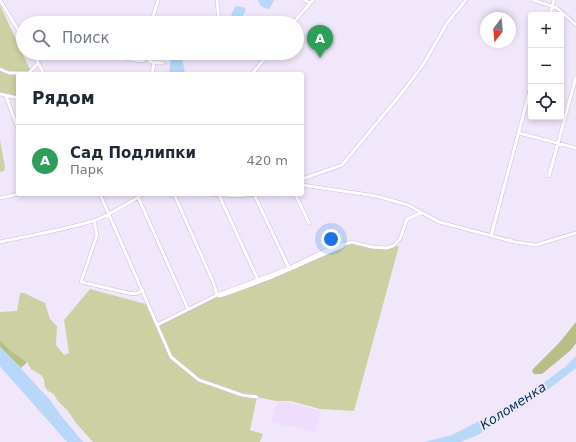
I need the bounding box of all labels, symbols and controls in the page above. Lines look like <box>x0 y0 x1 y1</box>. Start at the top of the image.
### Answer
north arrow <box>480 12 516 48</box>
map controls <box>528 12 564 120</box>
button: + <box>528 12 564 48</box>
search box <box>16 16 304 60</box>
pin: A <box>307 25 333 58</box>
icon: search <box>30 27 52 49</box>
text: Поиск <box>62 29 110 47</box>
button: − <box>528 48 564 84</box>
button: locate <box>528 84 564 120</box>
text: Рядом <box>32 88 95 108</box>
text: Сад Подлипки <box>70 144 196 162</box>
text: A <box>40 153 50 168</box>
text: 420 m <box>246 153 288 168</box>
text: Парк <box>70 162 104 177</box>
your location <box>321 229 341 249</box>
water label: Коломенка <box>477 379 549 433</box>

